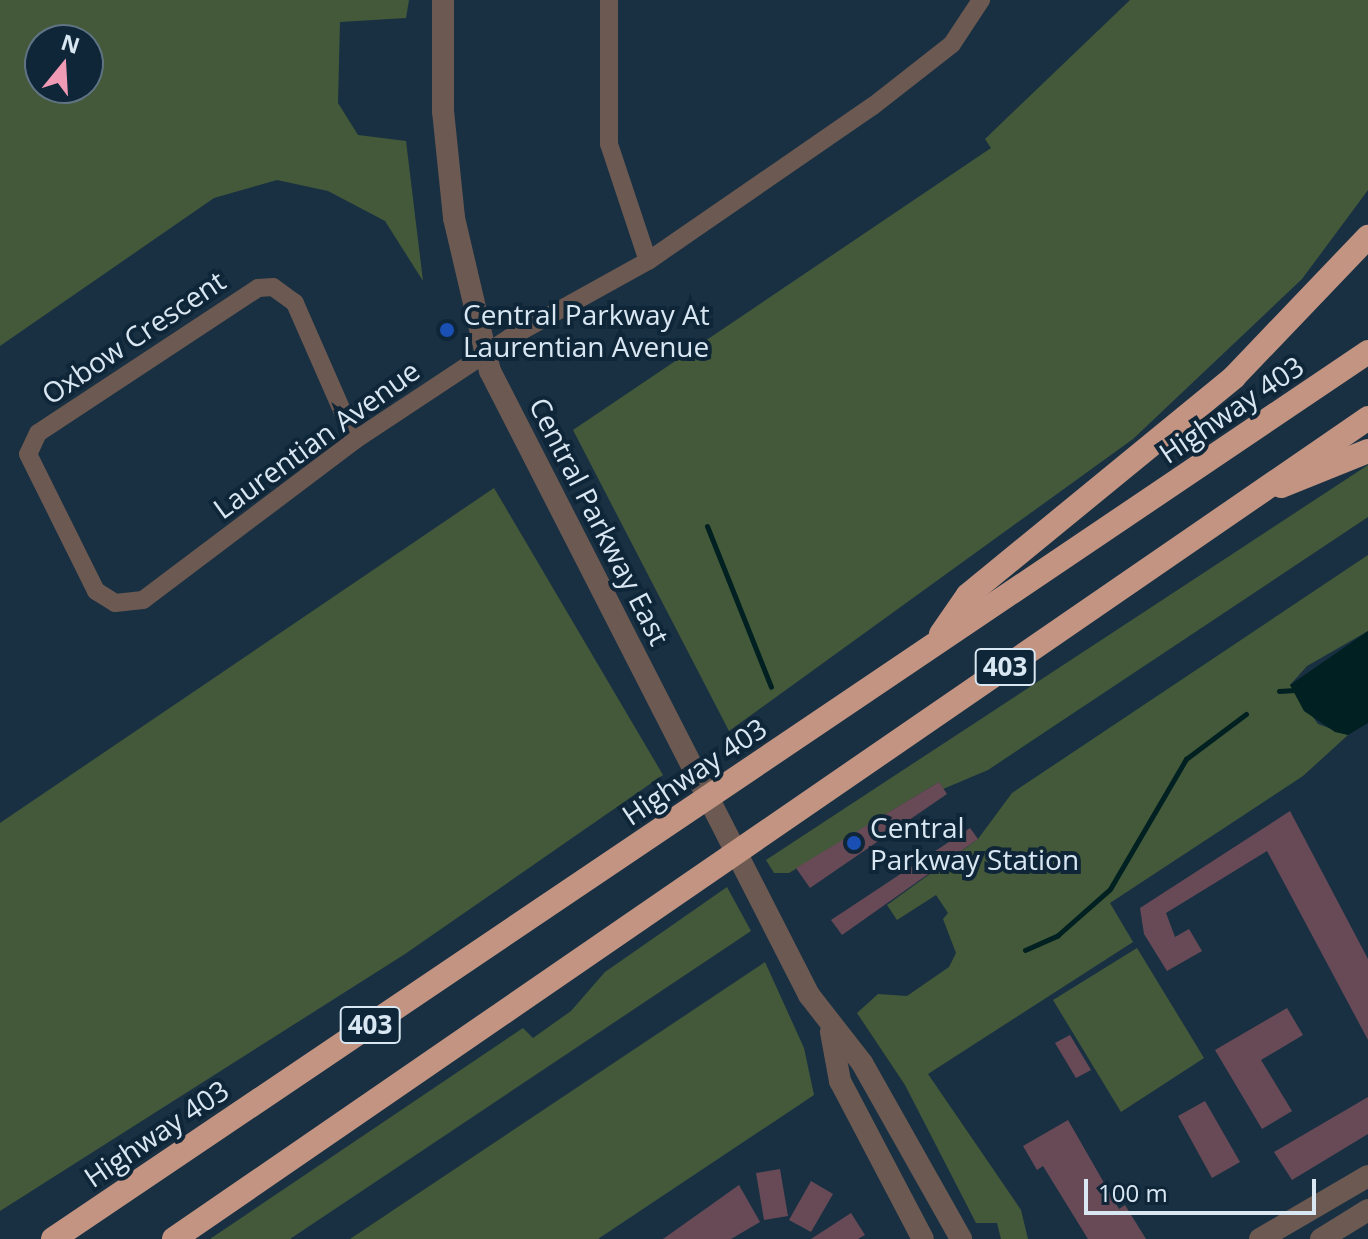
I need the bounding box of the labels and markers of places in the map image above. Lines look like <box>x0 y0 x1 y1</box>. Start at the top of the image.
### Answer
place label: Central Parkway At Laurentian Avenue <box>463 297 710 363</box>
marker: Central Parkway At Laurentian Avenue <box>438 321 456 339</box>
place label: Central Parkway Station <box>870 810 1079 876</box>
marker: Central Parkway Station <box>845 834 863 852</box>

